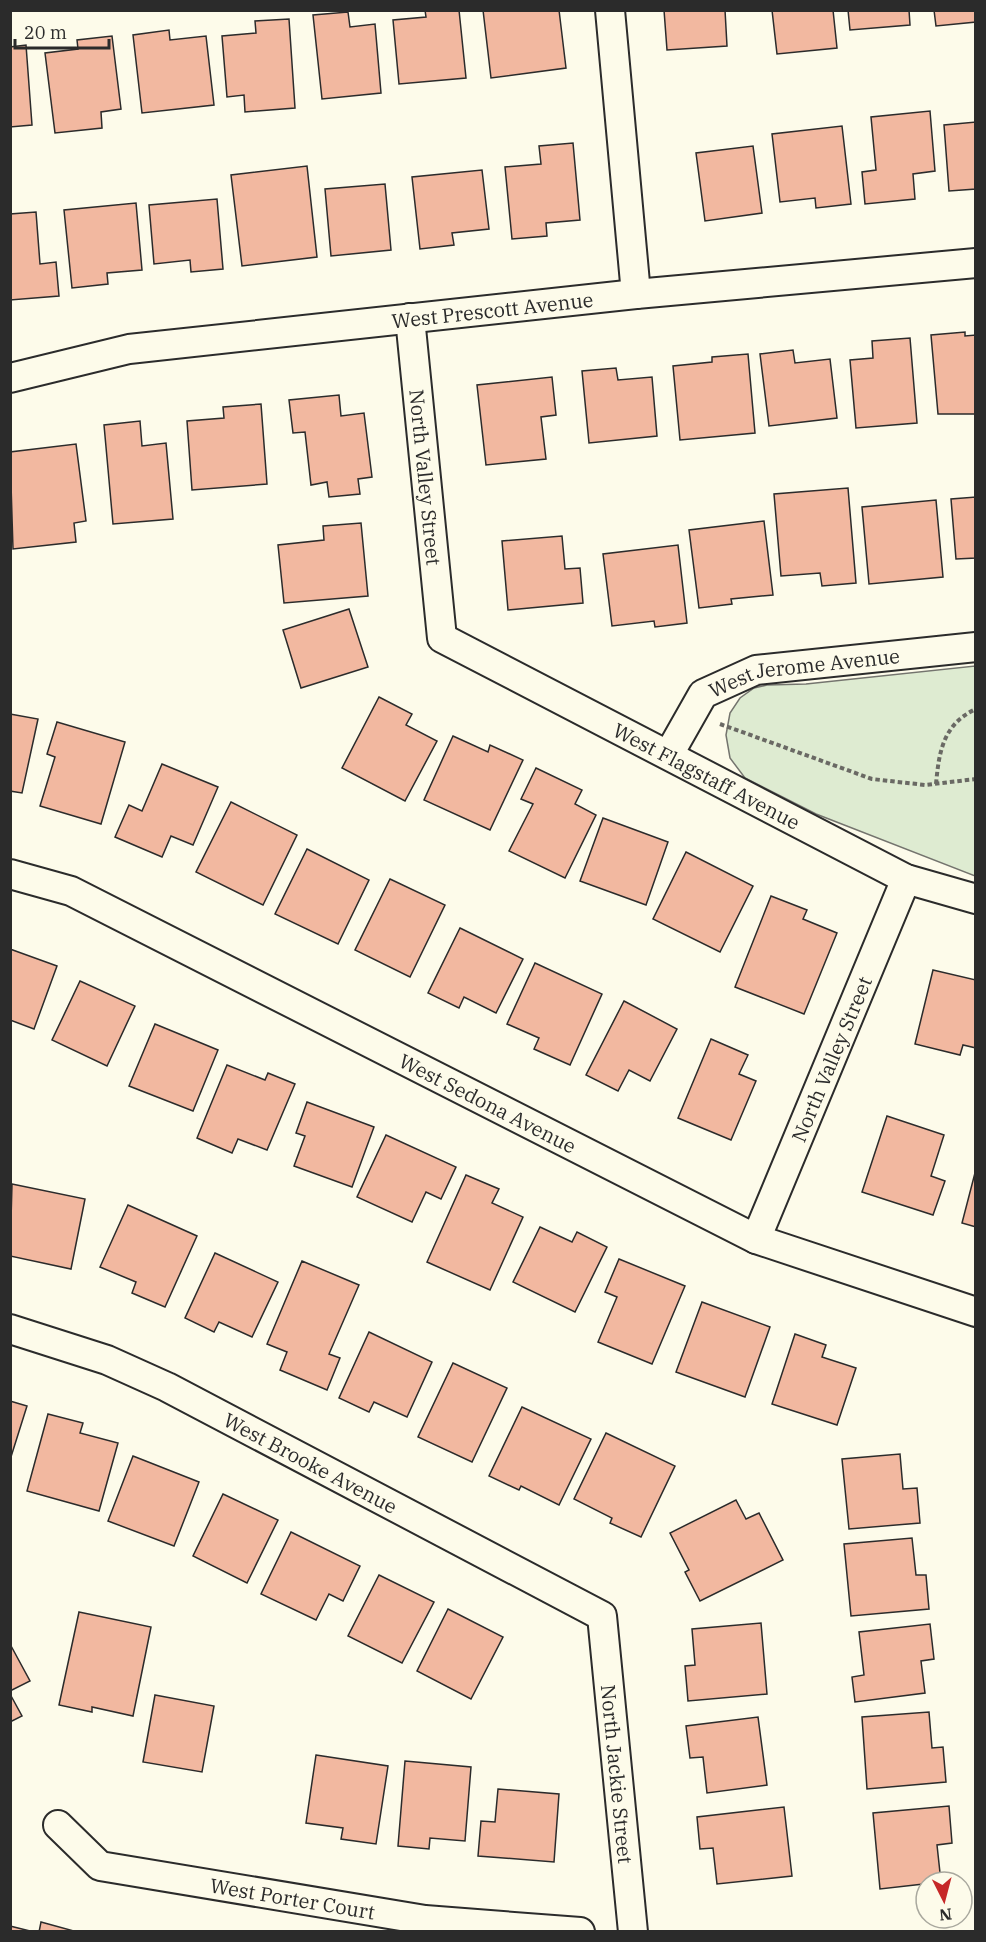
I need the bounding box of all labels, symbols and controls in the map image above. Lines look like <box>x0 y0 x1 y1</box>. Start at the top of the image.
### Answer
scale bar <box>15 12 110 50</box>
text: 20 m <box>24 21 67 44</box>
street label: West Prescott Avenue <box>390 285 595 334</box>
street label: North Valley Street <box>404 388 448 567</box>
street label: West Jerome Avenue <box>704 642 901 703</box>
street label: West Flagstaff Avenue <box>609 716 805 835</box>
street label: North Valley Street <box>784 972 878 1146</box>
street label: West Sedona Avenue <box>395 1047 581 1159</box>
street label: West Brooke Avenue <box>219 1406 402 1519</box>
street label: North Jackie Street <box>595 1683 640 1865</box>
north arrow <box>914 1870 974 1930</box>
street label: West Porter Court <box>208 1871 377 1925</box>
text: N <box>938 1904 953 1926</box>

